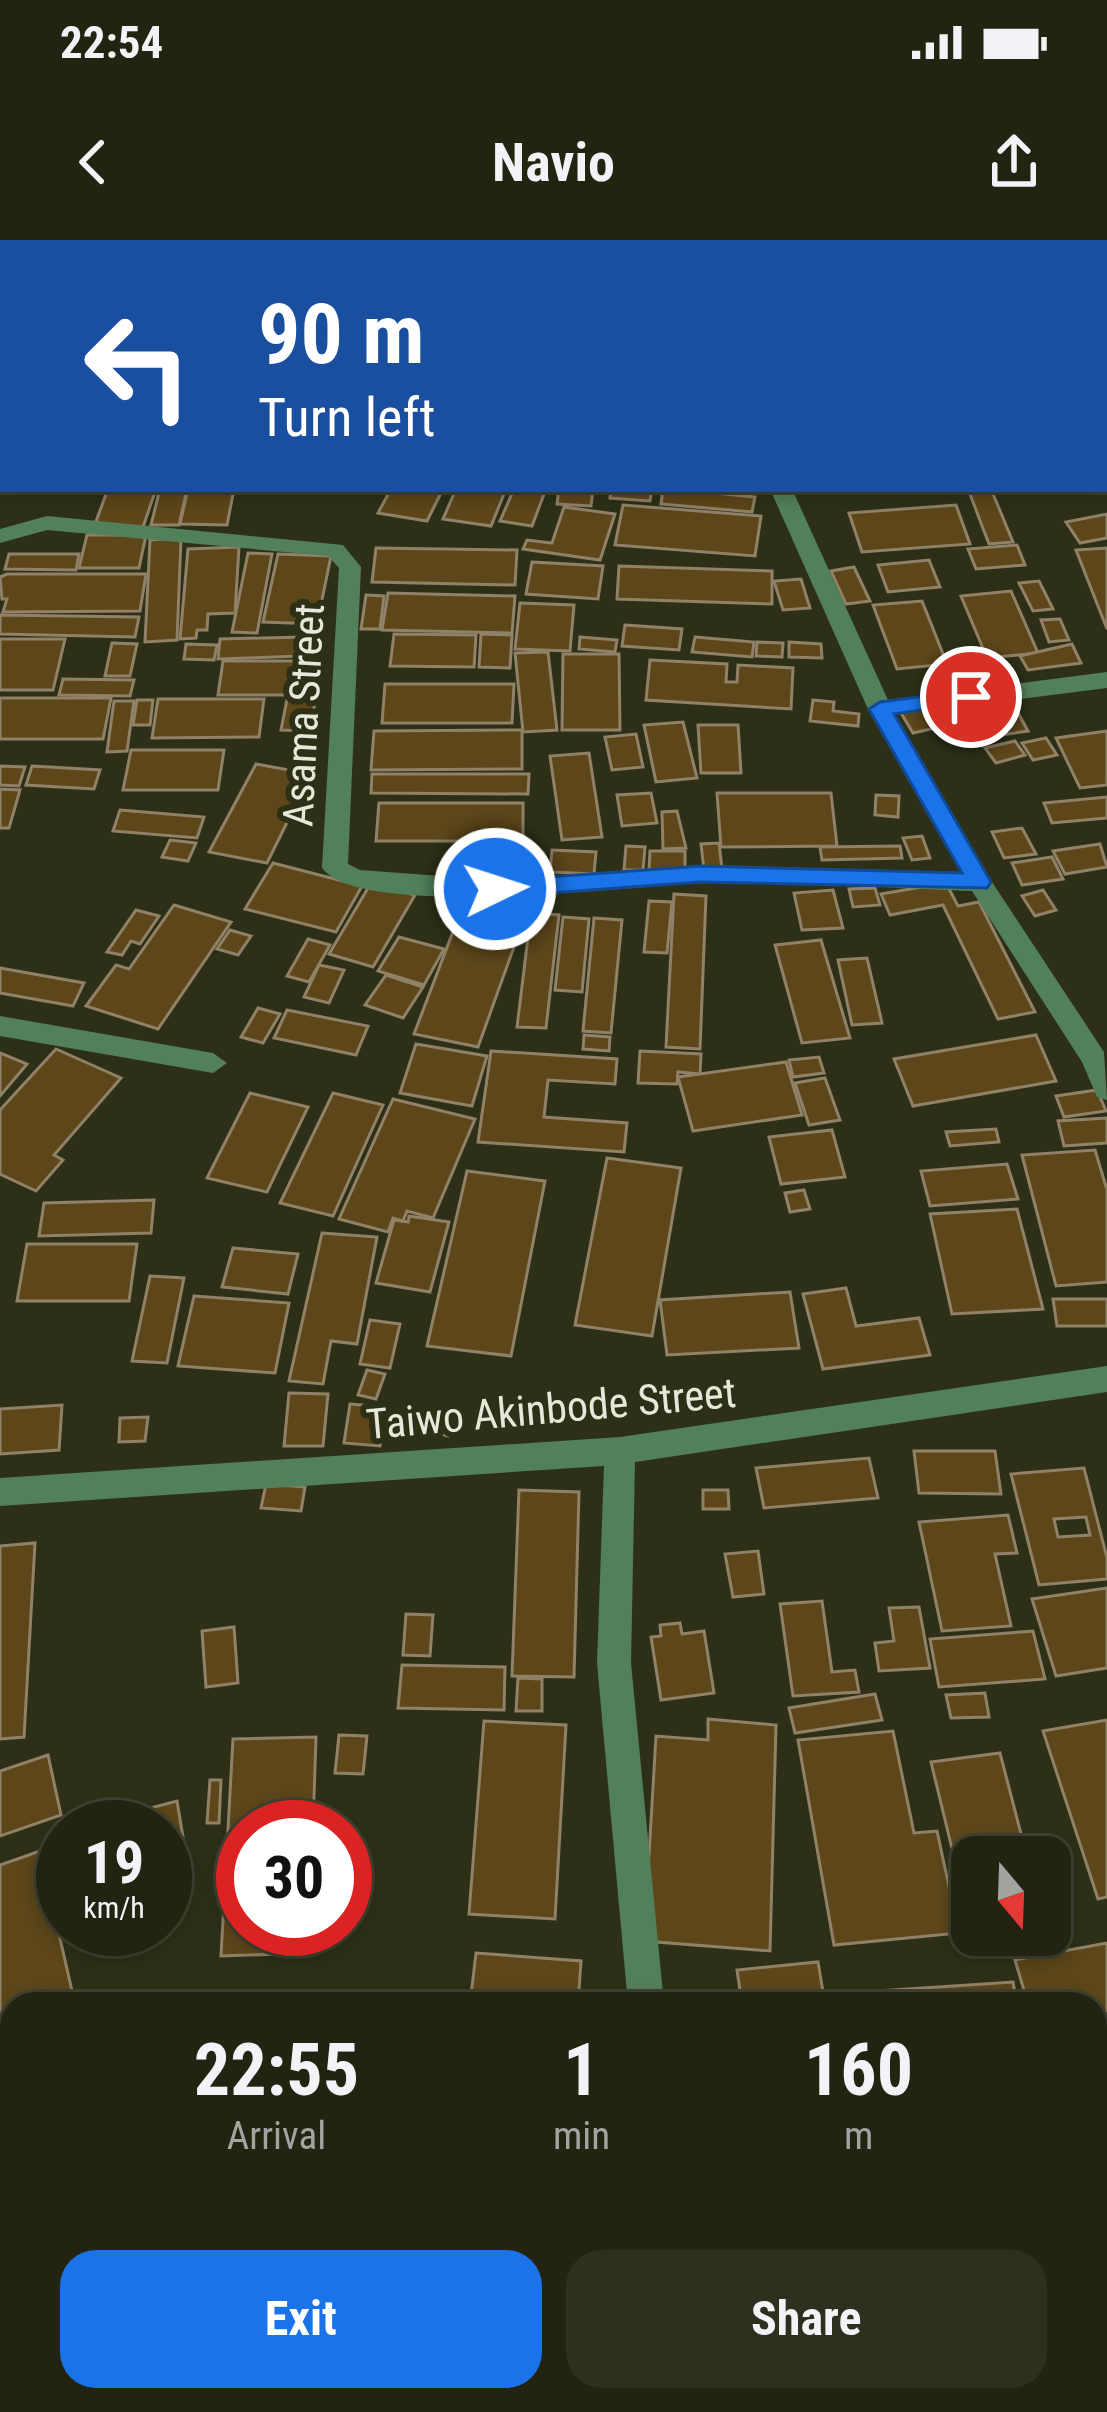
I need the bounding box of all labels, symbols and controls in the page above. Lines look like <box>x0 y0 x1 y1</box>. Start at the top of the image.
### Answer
text: 22:54 <box>60 16 163 69</box>
icon: back <box>60 129 126 195</box>
icon: share <box>981 129 1047 195</box>
text: Navio <box>492 131 615 194</box>
text: 90 m <box>258 285 425 384</box>
icon: left <box>60 288 216 444</box>
text: Turn left <box>258 386 435 449</box>
street label: Asama Street <box>273 602 334 828</box>
pin <box>920 646 1022 748</box>
icon: arrive <box>938 664 1004 730</box>
position arrow <box>432 826 558 952</box>
street label: Taiwo Akinbode Street <box>364 1368 738 1449</box>
speed limit sign: 30 <box>216 1800 372 1956</box>
text: 19 <box>84 1827 144 1898</box>
north arrow <box>951 1836 1071 1956</box>
map controls <box>951 1836 1071 1956</box>
text: km/h <box>83 1890 145 1925</box>
text: 22:55 <box>194 2028 359 2113</box>
text: 1 <box>563 2028 600 2113</box>
text: 160 <box>804 2028 913 2113</box>
text: Arrival <box>227 2113 326 2159</box>
text: min <box>553 2113 610 2159</box>
text: m <box>844 2113 873 2159</box>
button: Exit <box>60 2250 542 2388</box>
button: Share <box>566 2250 1047 2388</box>

